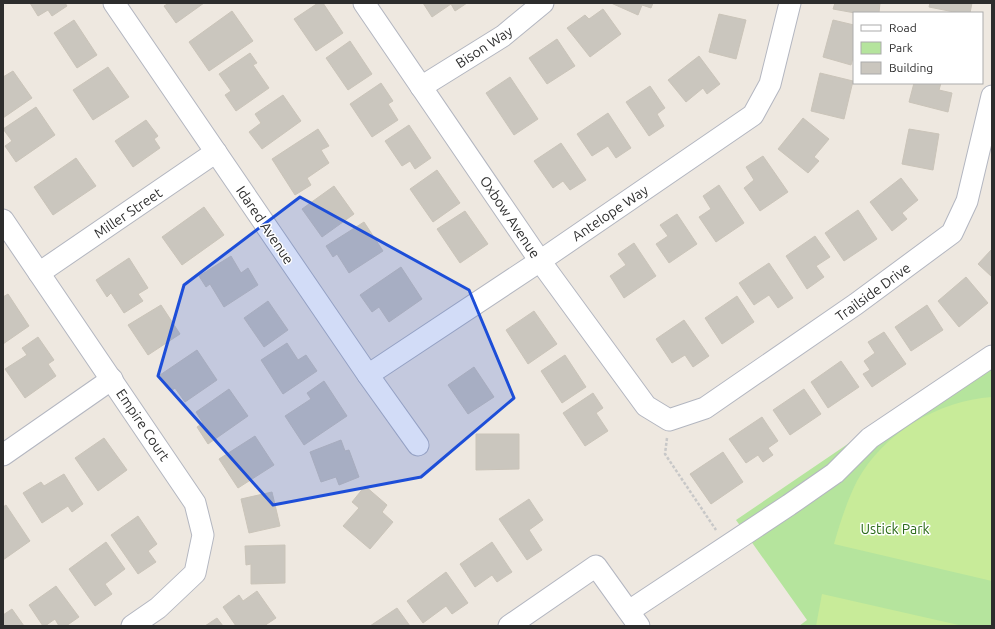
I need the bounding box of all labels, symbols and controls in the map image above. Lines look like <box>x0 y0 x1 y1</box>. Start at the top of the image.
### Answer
legend <box>853 12 983 84</box>
text: Road <box>889 21 917 34</box>
street label: Bison Way <box>453 23 516 71</box>
text: Park <box>889 41 913 54</box>
text: Building <box>889 61 933 74</box>
street label: Oxbow Avenue <box>477 173 543 261</box>
street label: Antelope Way <box>569 182 651 244</box>
street label: Idared Avenue <box>233 183 297 267</box>
street label: Miller Street <box>91 184 165 242</box>
street label: Trailside Drive <box>832 259 914 325</box>
street label: Empire Court <box>113 386 173 464</box>
park label: Ustick Park <box>860 521 930 537</box>

